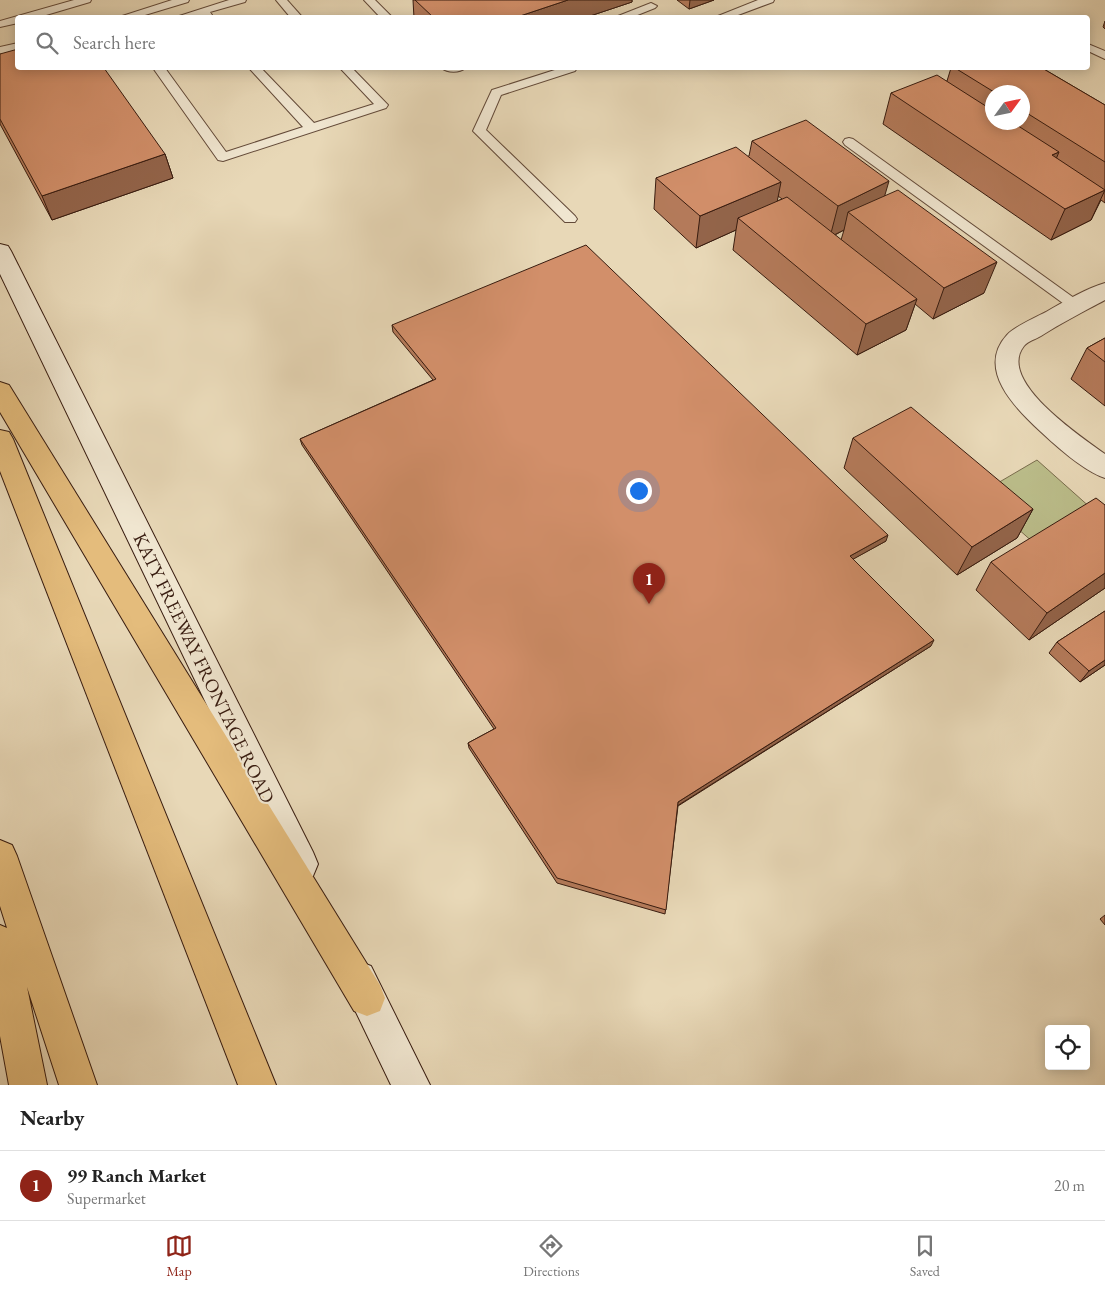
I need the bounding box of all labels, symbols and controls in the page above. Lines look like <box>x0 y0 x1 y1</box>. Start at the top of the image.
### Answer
search box <box>15 15 1090 70</box>
icon: search <box>33 29 61 57</box>
text: Search here <box>73 30 155 55</box>
north arrow <box>985 85 1030 130</box>
your location <box>626 478 652 504</box>
street label: KATY FREEWAY FRONTAGE ROAD <box>127 529 281 807</box>
pin: 1 <box>633 563 665 604</box>
map controls <box>1045 1025 1090 1070</box>
button: locate <box>1045 1025 1090 1070</box>
text: Nearby <box>20 1104 84 1131</box>
text: 99 Ranch Market <box>67 1163 206 1188</box>
text: 1 <box>32 1175 40 1196</box>
text: 20 m <box>1054 1175 1085 1196</box>
text: Supermarket <box>67 1188 146 1209</box>
tab: Map <box>165 1232 193 1280</box>
tab: Directions <box>523 1232 580 1280</box>
tab: Saved <box>910 1232 940 1280</box>

